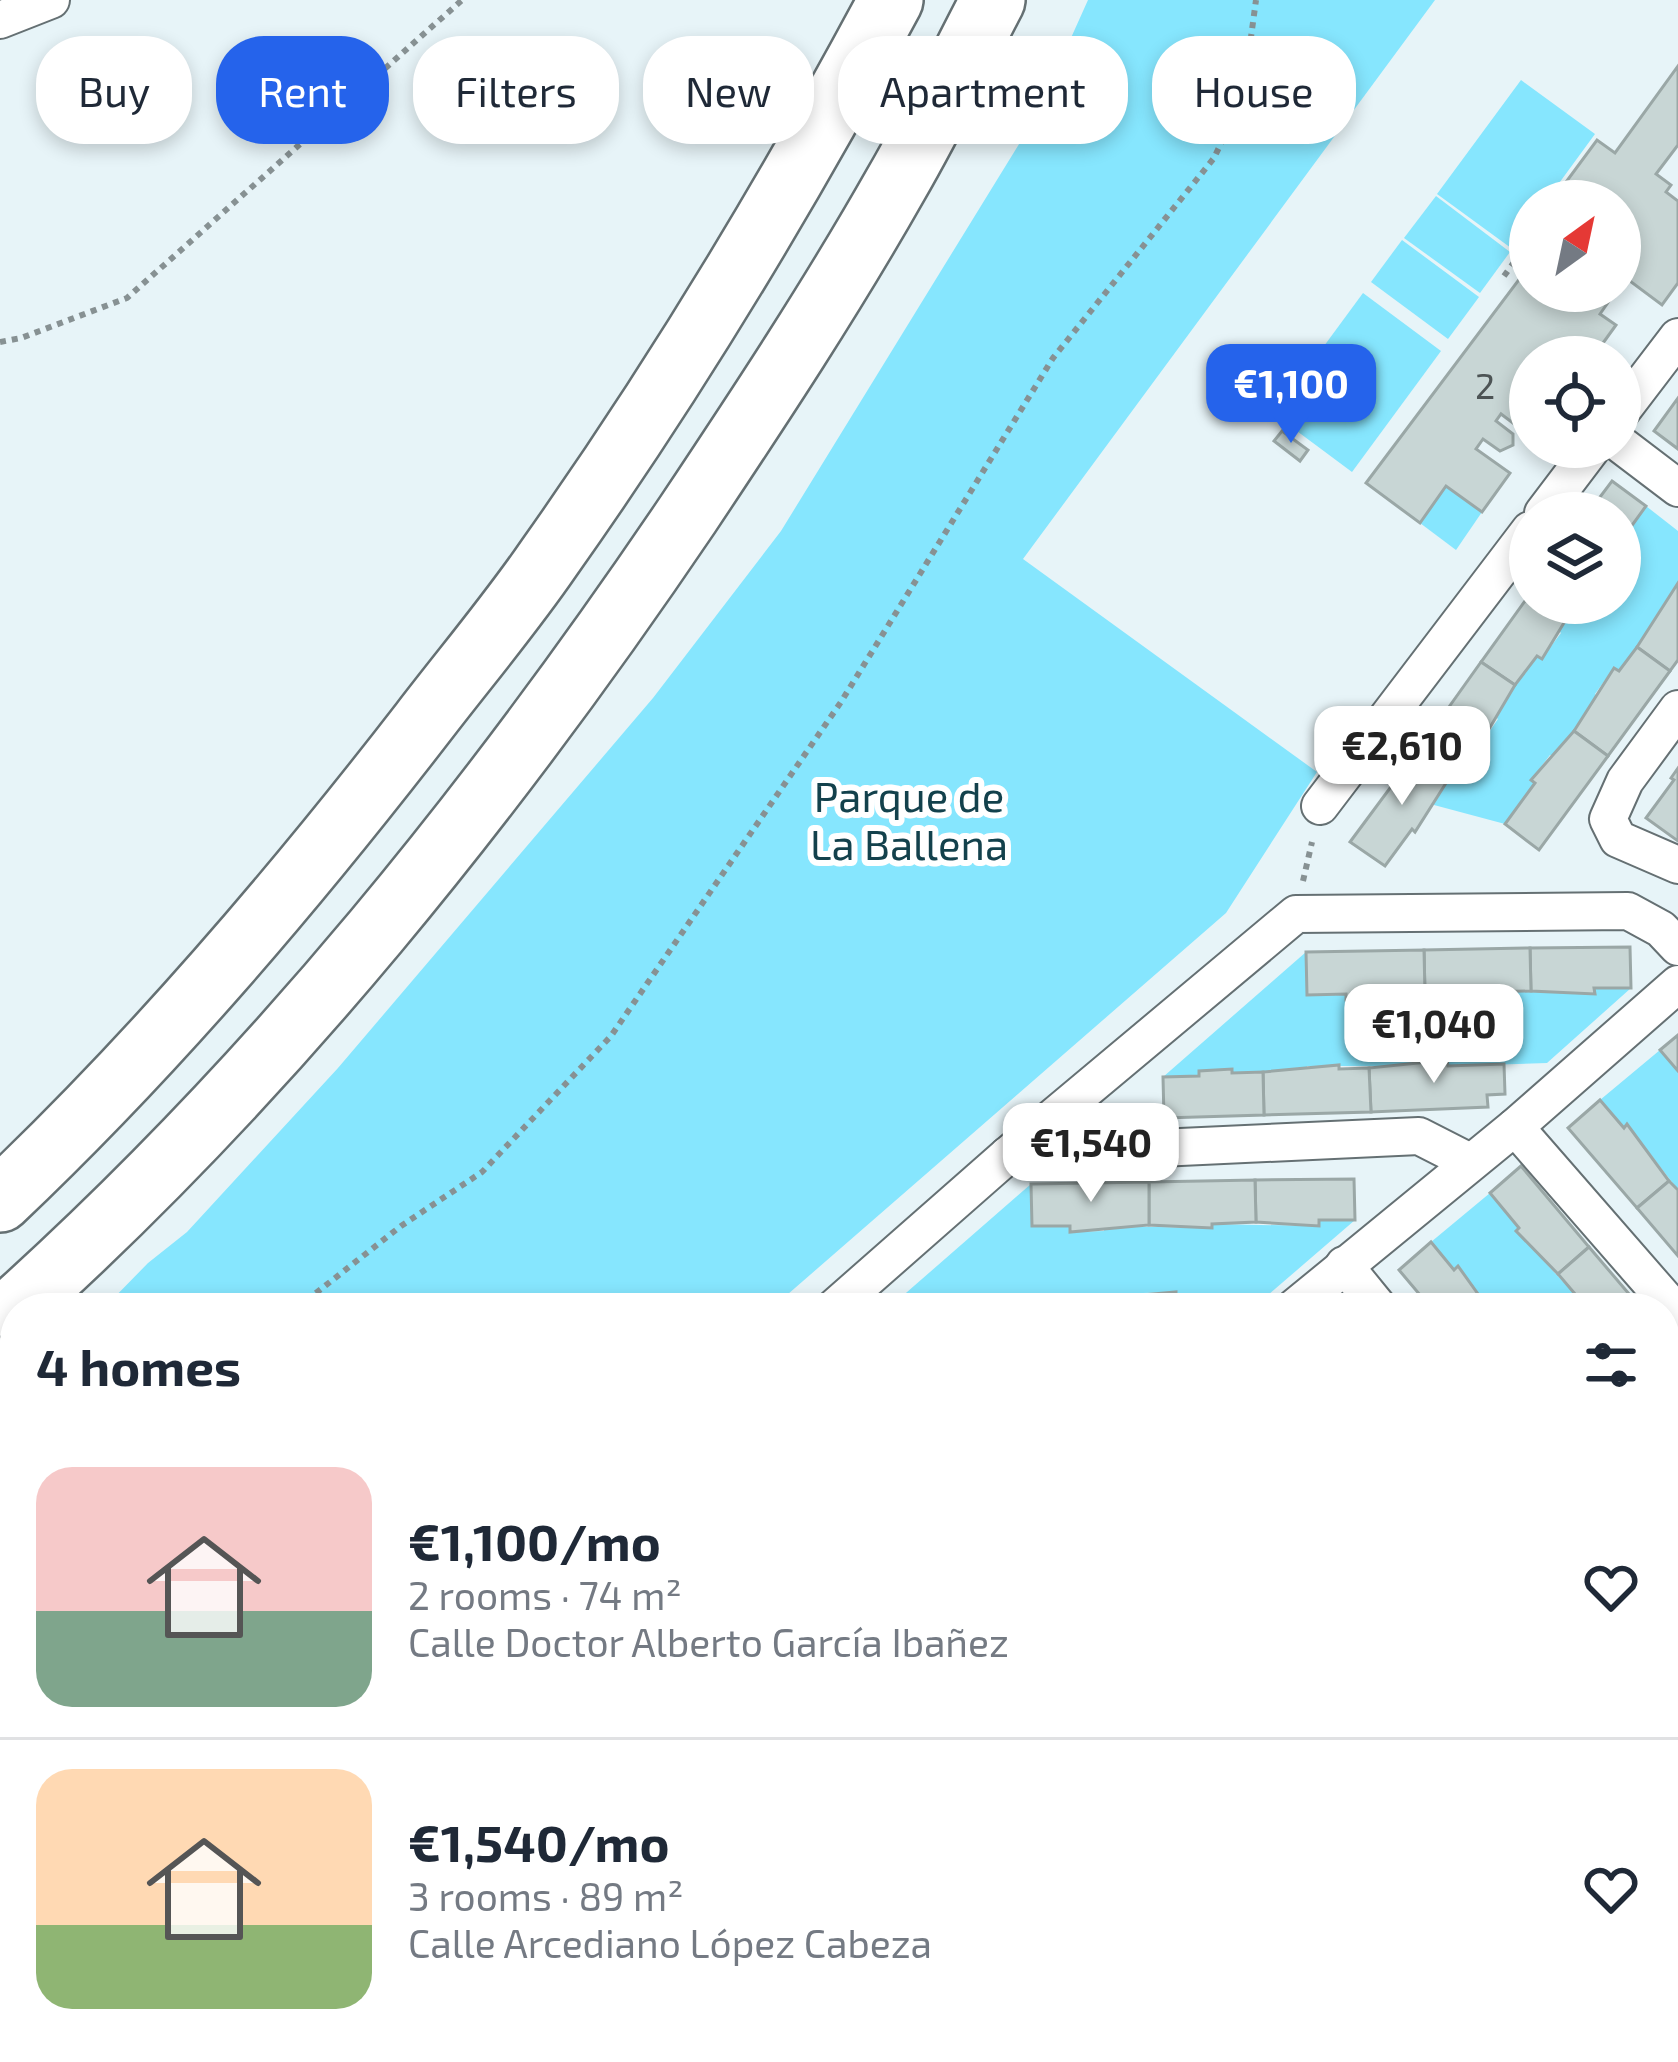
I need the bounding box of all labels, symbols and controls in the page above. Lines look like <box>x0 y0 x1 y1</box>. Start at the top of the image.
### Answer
chip: Buy <box>36 36 192 144</box>
chip: Rent <box>216 36 389 144</box>
chip: Filters <box>413 36 619 144</box>
chip: New <box>643 36 814 144</box>
chip: Apartment <box>838 36 1128 144</box>
chip: House <box>1152 36 1356 144</box>
north arrow <box>1509 180 1641 312</box>
map controls <box>1509 180 1641 624</box>
button: locate <box>1509 336 1641 468</box>
pin: €1,100 <box>1193 344 1389 446</box>
text: €1,100 <box>1233 359 1349 406</box>
house number: 2 <box>1475 363 1495 406</box>
button: layers <box>1509 492 1641 624</box>
pin: €2,610 <box>1304 706 1500 808</box>
text: €2,610 <box>1341 721 1463 768</box>
park label: Parque de La Ballena <box>810 770 1008 868</box>
pin: €1,040 <box>1336 984 1532 1086</box>
text: €1,040 <box>1371 999 1497 1046</box>
pin: €1,540 <box>993 1103 1189 1205</box>
text: €1,540 <box>1030 1118 1152 1165</box>
icon: filters <box>1578 1332 1644 1398</box>
text: 4 homes <box>36 1335 241 1396</box>
text: €1,100/mo <box>408 1510 661 1571</box>
icon: home <box>132 1515 276 1659</box>
icon: heart <box>1578 1554 1644 1620</box>
text: 2 rooms · 74 m² <box>408 1571 682 1618</box>
text: Calle Doctor Alberto García Ibañez <box>408 1618 1009 1665</box>
text: €1,540/mo <box>408 1811 670 1872</box>
icon: home <box>132 1817 276 1961</box>
icon: heart <box>1578 1856 1644 1922</box>
text: 3 rooms · 89 m² <box>408 1872 683 1919</box>
text: Calle Arcediano López Cabeza <box>408 1919 932 1966</box>

